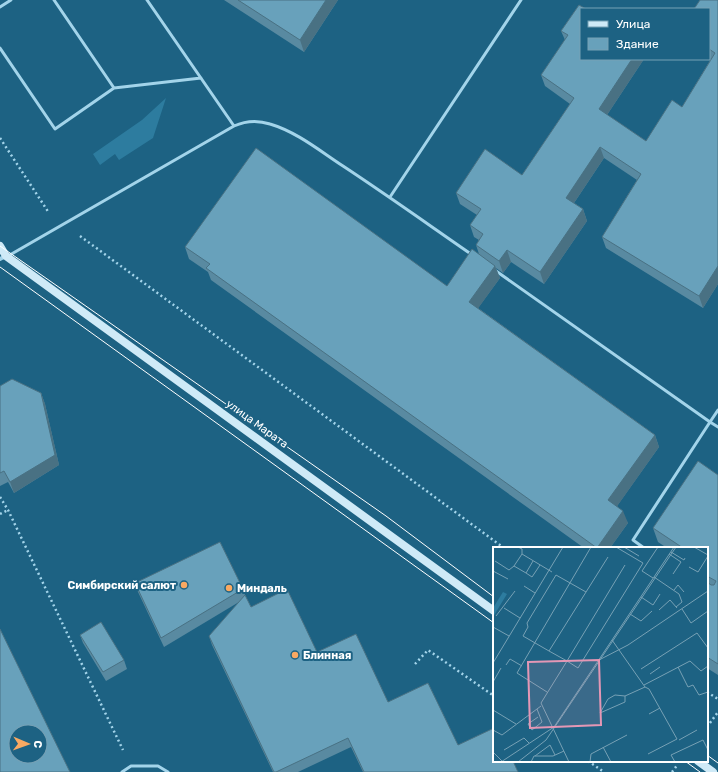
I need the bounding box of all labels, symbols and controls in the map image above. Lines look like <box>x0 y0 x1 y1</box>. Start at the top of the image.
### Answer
legend <box>580 8 710 60</box>
text: Улица <box>616 17 650 31</box>
text: Здание <box>616 37 659 51</box>
street label: улица Марата <box>223 397 291 451</box>
inset map <box>493 547 708 762</box>
place label: Симбирский салют <box>68 579 176 592</box>
marker: Симбирский салют <box>179 580 189 590</box>
place label: Миндаль <box>237 582 287 595</box>
marker: Миндаль <box>224 583 234 593</box>
place label: Блинная <box>303 649 351 662</box>
marker: Блинная <box>290 650 300 660</box>
north arrow <box>8 724 48 764</box>
text: С <box>31 740 44 749</box>

